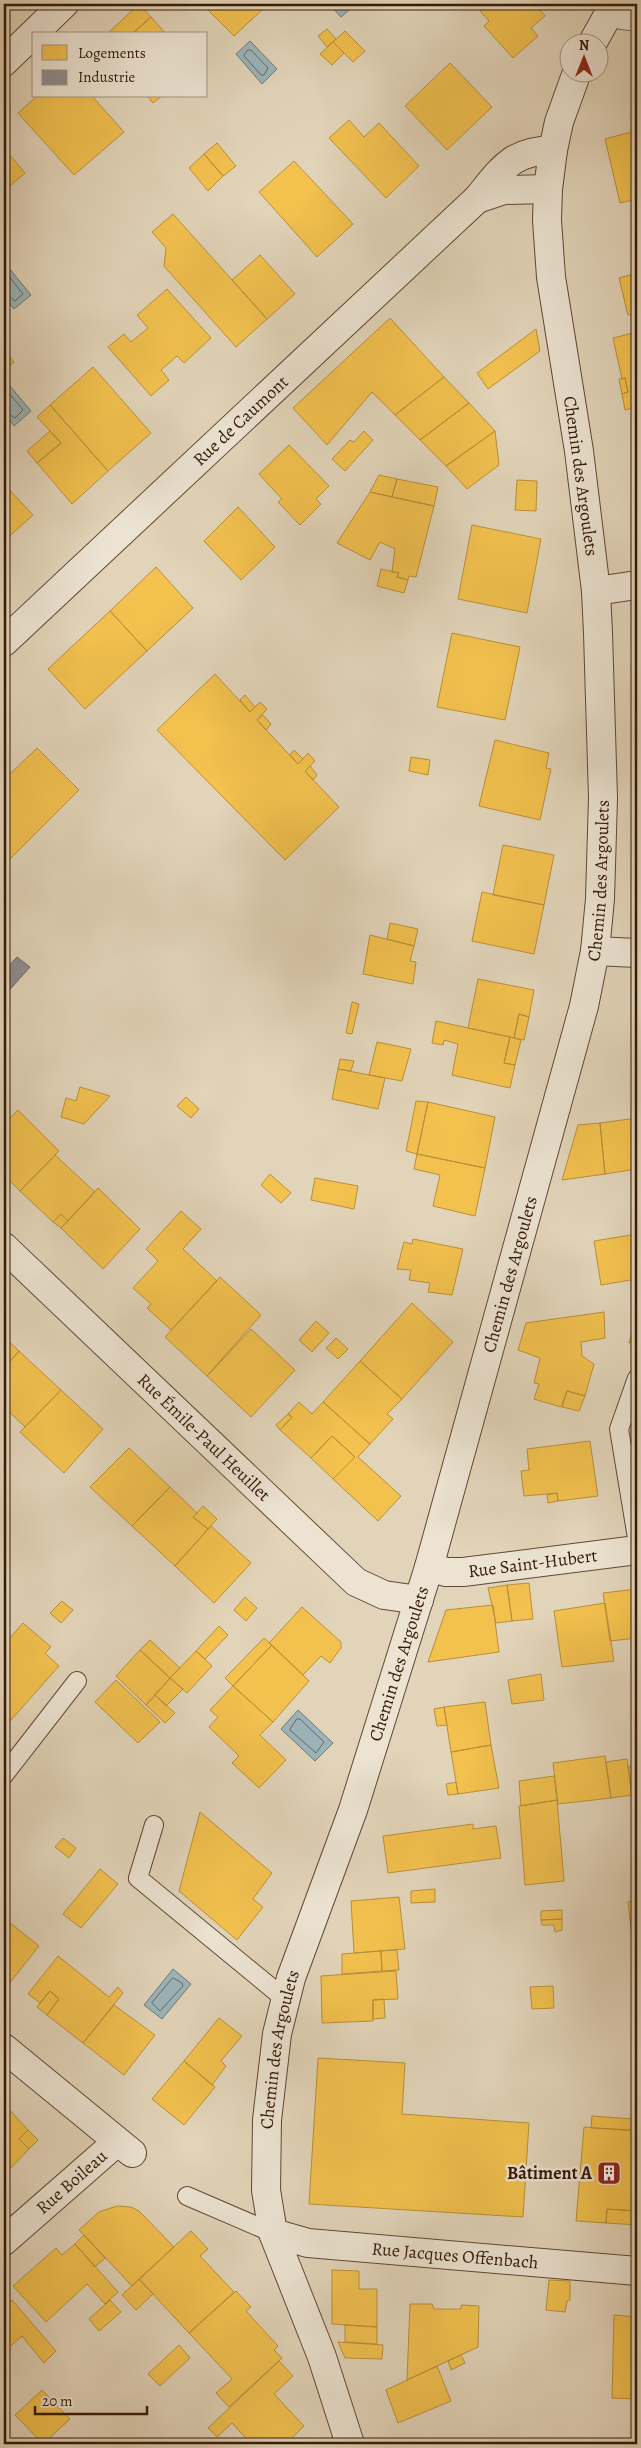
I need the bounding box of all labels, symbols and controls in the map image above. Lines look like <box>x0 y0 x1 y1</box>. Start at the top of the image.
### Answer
legend <box>32 32 208 98</box>
north arrow <box>558 32 608 82</box>
text: N <box>579 36 589 55</box>
text: Logements <box>78 43 146 63</box>
text: Industrie <box>78 67 136 87</box>
street label: Rue de Caumont <box>188 370 293 471</box>
street label: Chemin des Argoulets <box>558 394 604 558</box>
street label: Chemin des Argoulets <box>581 800 615 963</box>
street label: Chemin des Argoulets <box>477 1193 543 1355</box>
street label: Rue Émile-Paul Heuillet <box>132 1368 276 1506</box>
street label: Rue Saint-Hubert <box>467 1543 599 1583</box>
street label: Chemin des Argoulets <box>363 1583 434 1744</box>
street label: Chemin des Argoulets <box>255 1966 305 2129</box>
street label: Rue Boileau <box>31 2144 113 2219</box>
building icon: Bâtiment A <box>596 2160 622 2186</box>
place label: Bâtiment A <box>507 2161 593 2185</box>
street label: Rue Jacques Offenbach <box>371 2236 540 2275</box>
scale bar <box>35 2383 148 2415</box>
text: 20 m <box>42 2391 73 2411</box>

